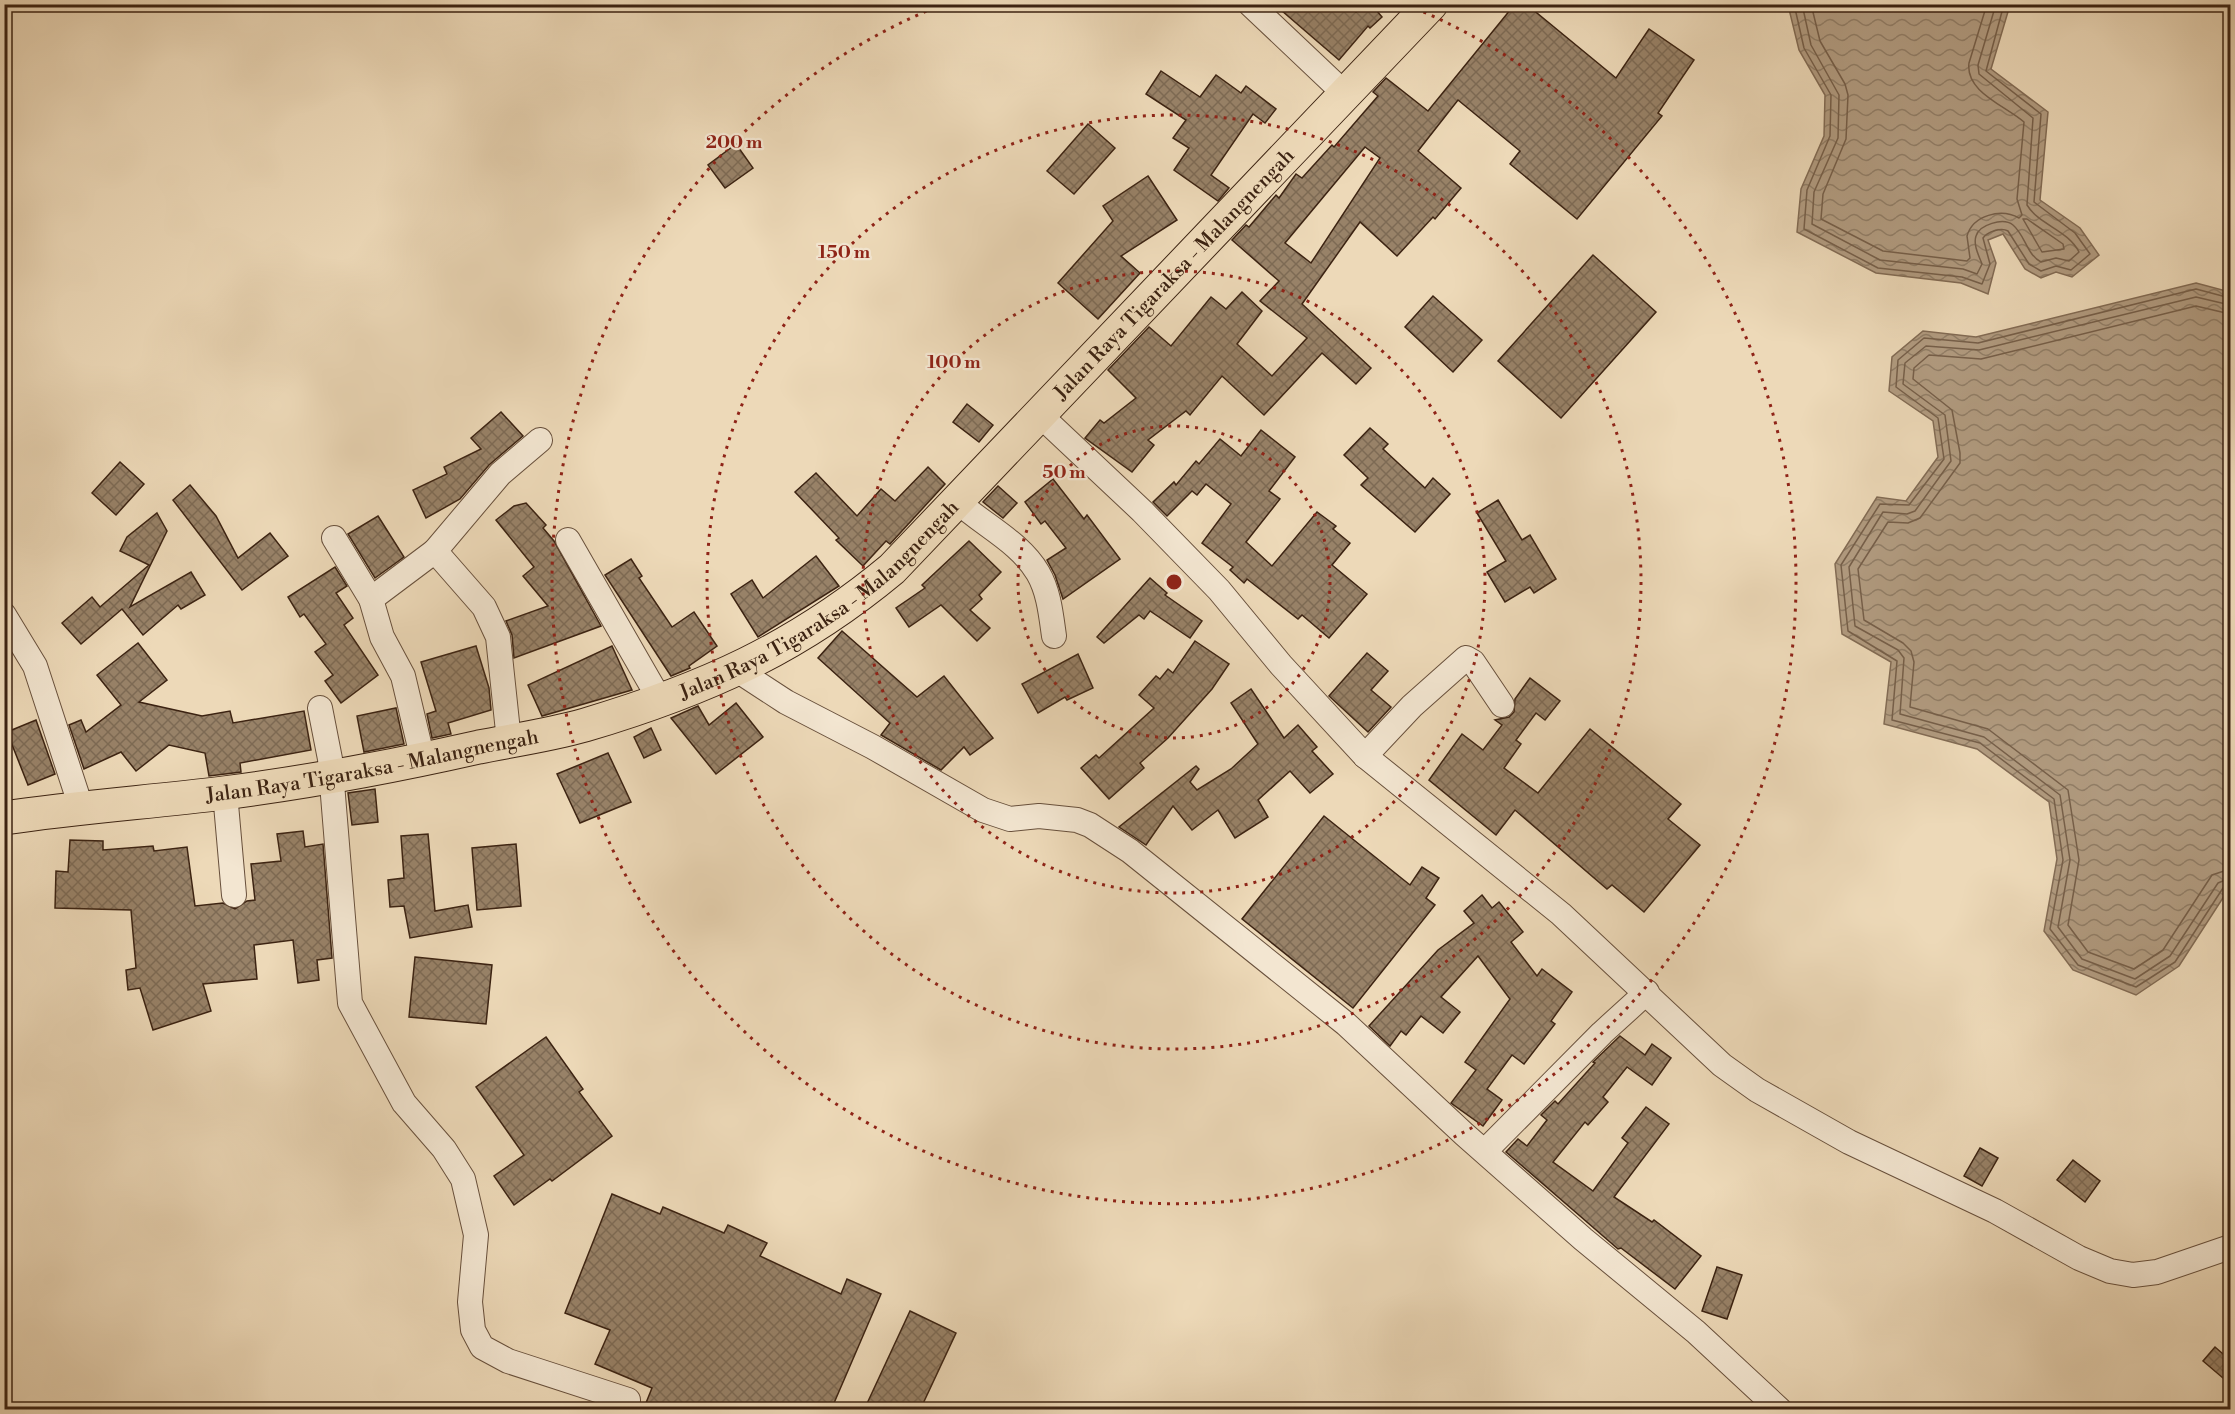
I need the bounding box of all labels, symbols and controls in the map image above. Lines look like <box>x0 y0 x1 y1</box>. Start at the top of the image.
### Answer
text: 200 m <box>706 131 763 154</box>
street label: Jalan Raya Tigaraksa - Malangnengah <box>1049 144 1300 406</box>
text: 150 m <box>818 241 871 264</box>
text: 100 m <box>927 351 981 374</box>
text: 50 m <box>1042 461 1086 484</box>
street label: Jalan Raya Tigaraksa - Malangnengah <box>675 496 965 706</box>
centre of rings <box>1164 572 1184 592</box>
street label: Jalan Raya Tigaraksa - Malangnengah <box>204 725 541 809</box>

